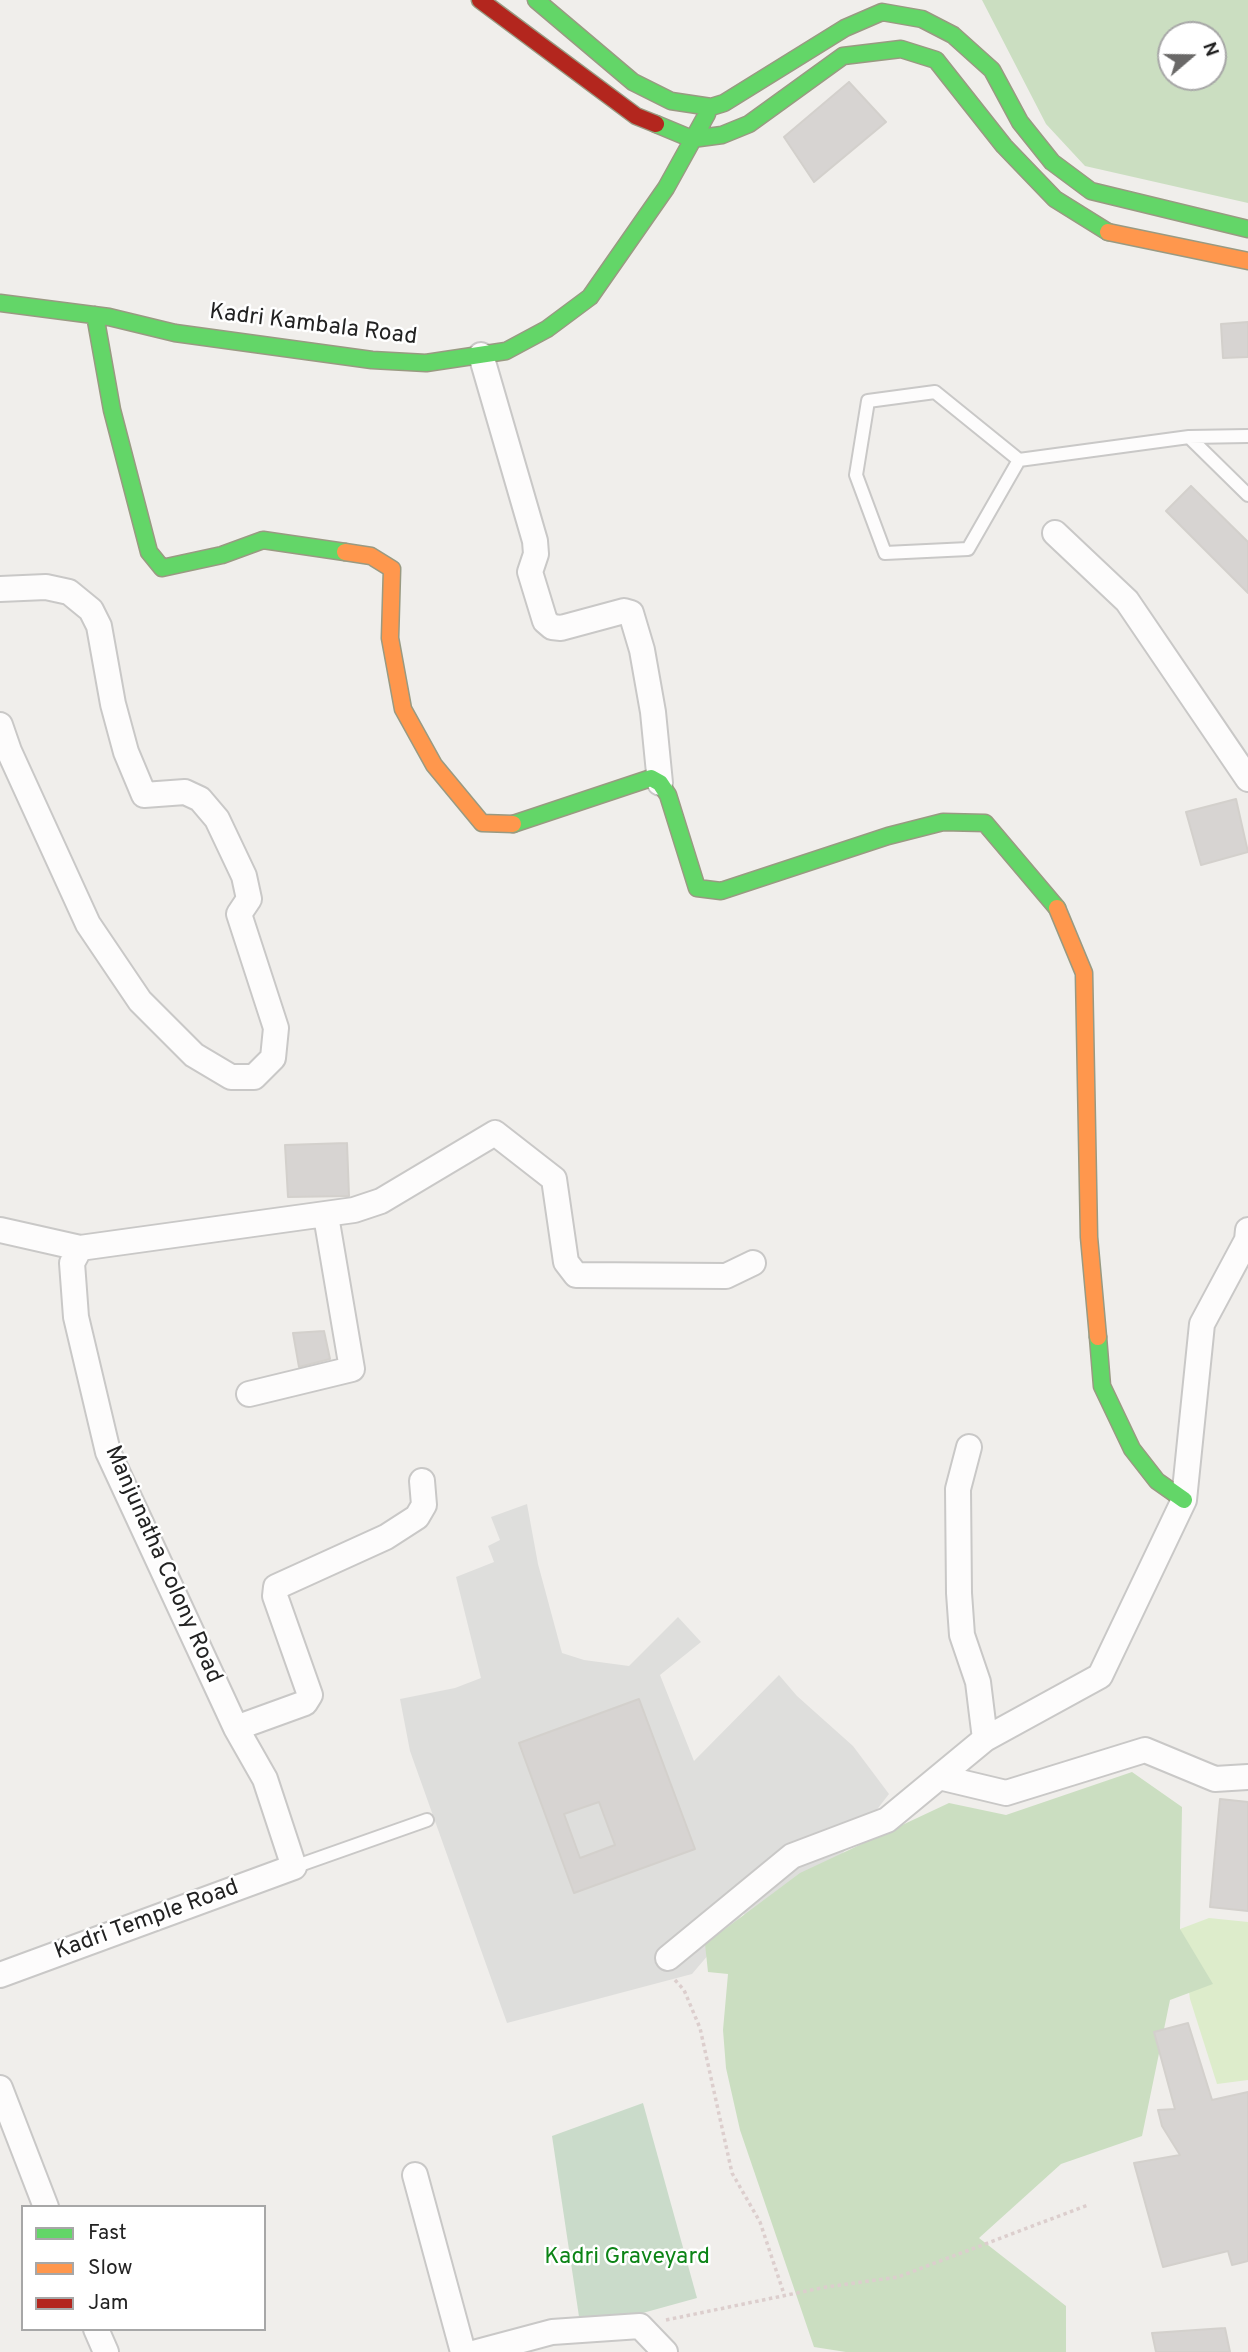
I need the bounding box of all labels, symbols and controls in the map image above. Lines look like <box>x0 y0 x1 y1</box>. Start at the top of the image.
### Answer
north arrow <box>1157 21 1227 91</box>
text: N <box>1196 39 1223 60</box>
street label: Kadri Kambala Road <box>208 300 418 352</box>
street label: Manjunatha Colony Road <box>97 1442 227 1688</box>
street label: Kadri Temple Road <box>51 1875 243 1967</box>
legend <box>21 2205 266 2331</box>
text: Fast <box>88 2220 127 2247</box>
park label: Kadri Graveyard <box>544 2244 710 2272</box>
text: Slow <box>88 2255 133 2282</box>
text: Jam <box>88 2290 129 2317</box>

